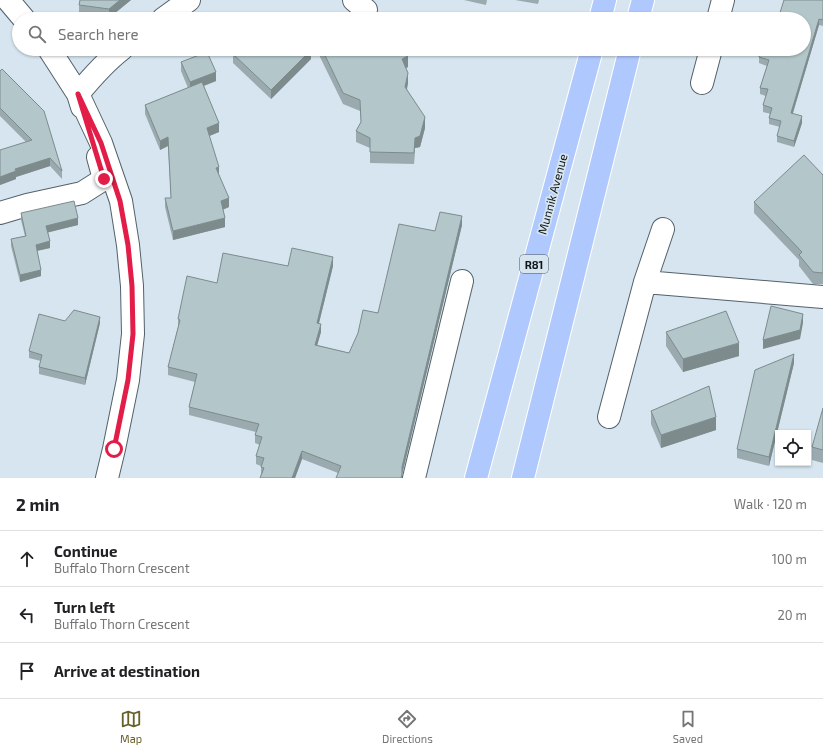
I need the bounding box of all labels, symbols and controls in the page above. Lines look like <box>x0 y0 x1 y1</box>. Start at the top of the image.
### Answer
search box <box>12 12 811 56</box>
icon: search <box>26 23 48 45</box>
text: Search here <box>58 25 139 43</box>
street label: Munnik Avenue <box>535 152 569 236</box>
route end <box>95 170 113 188</box>
road number: R81 <box>520 255 548 273</box>
map controls <box>775 430 811 466</box>
button: locate <box>775 430 811 466</box>
route start <box>105 440 123 458</box>
text: 2 min <box>16 494 59 514</box>
text: Walk · 120 m <box>734 496 807 512</box>
text: Continue <box>54 542 117 560</box>
icon: ahead <box>16 548 38 570</box>
text: 100 m <box>772 551 807 567</box>
text: Buffalo Thorn Crescent <box>54 560 190 576</box>
text: Turn left <box>54 598 115 616</box>
icon: left <box>16 604 38 626</box>
text: 20 m <box>778 607 807 623</box>
text: Buffalo Thorn Crescent <box>54 616 190 632</box>
icon: arrive <box>16 660 38 682</box>
text: Arrive at destination <box>54 662 200 680</box>
tab: Map <box>120 708 142 745</box>
tab: Directions <box>382 708 433 745</box>
tab: Saved <box>673 708 703 745</box>

